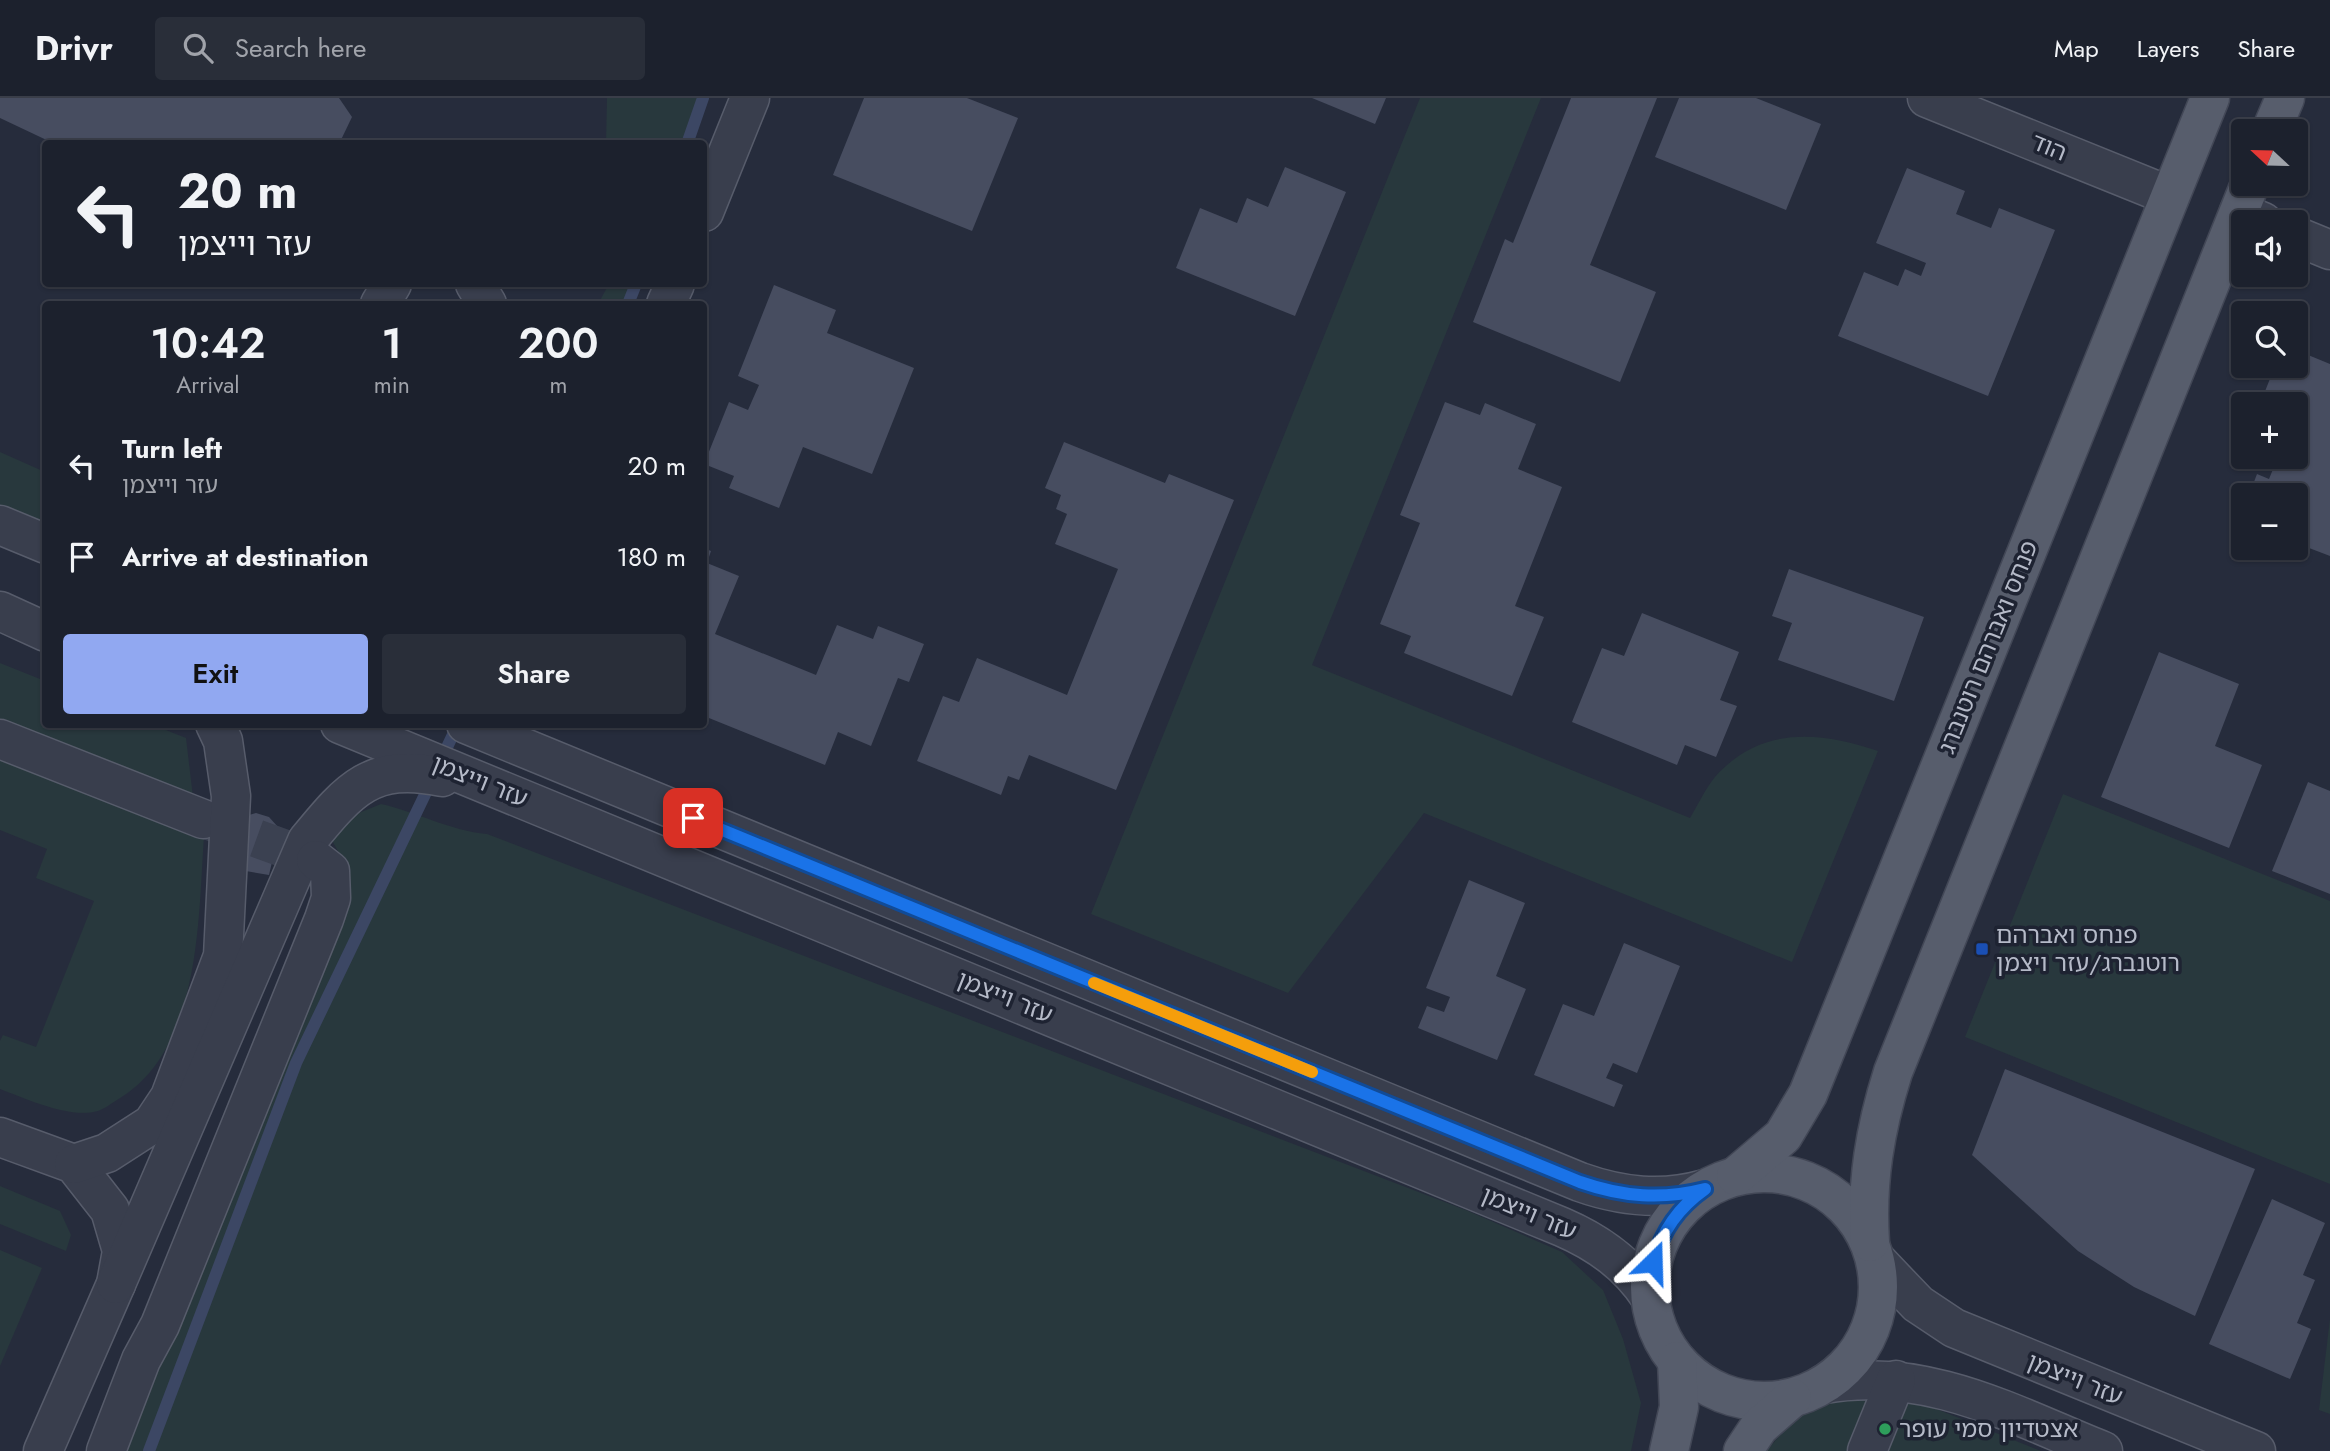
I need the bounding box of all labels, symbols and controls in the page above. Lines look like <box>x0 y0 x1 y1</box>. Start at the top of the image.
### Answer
search box <box>155 17 645 80</box>
text: Drivr <box>35 25 113 72</box>
icon: search <box>179 29 217 67</box>
text: Search here <box>235 29 366 67</box>
text: Map <box>2054 31 2099 66</box>
text: Layers <box>2137 31 2199 66</box>
text: Share <box>2237 31 2295 66</box>
north arrow <box>2231 119 2308 196</box>
map controls <box>2231 119 2308 560</box>
street label: הוד <box>2026 124 2072 169</box>
text: 20 m <box>178 156 297 226</box>
icon: left <box>63 168 154 259</box>
button: sound <box>2231 210 2308 287</box>
text: עזר וייצמן <box>178 221 312 267</box>
button: search <box>2231 301 2308 378</box>
text: 10:42 <box>150 313 265 374</box>
text: 1 <box>382 313 402 374</box>
text: 200 <box>518 313 599 374</box>
text: Arrival <box>176 368 240 402</box>
text: min <box>374 368 410 402</box>
text: m <box>549 368 567 402</box>
button: + <box>2231 392 2308 469</box>
text: Turn left <box>122 430 222 468</box>
icon: left <box>63 447 101 485</box>
text: 20 m <box>628 447 686 485</box>
text: עזר וייצמן <box>122 468 218 502</box>
button: − <box>2231 483 2308 560</box>
street label: פנחס ואברהם רוטנברג <box>1929 535 2046 759</box>
icon: arrive <box>63 538 101 576</box>
text: Arrive at destination <box>122 538 369 576</box>
text: 180 m <box>616 538 686 576</box>
button: Exit <box>63 634 368 714</box>
button: Share <box>382 634 686 714</box>
street label: עזר וייצמן <box>427 746 533 816</box>
pin <box>663 788 723 848</box>
icon: arrive <box>674 799 712 837</box>
place label: פנחס ואברהם רוטנברג/עזר ויצמן <box>1996 917 2180 980</box>
marker: פנחס ואברהם רוטנברג/עזר ויצמן <box>1974 941 1990 957</box>
street label: עזר וייצמן <box>952 962 1058 1032</box>
street label: עזר וייצמן <box>1476 1177 1582 1248</box>
position arrow <box>1616 1225 1690 1299</box>
street label: עזר וייצמן <box>2022 1344 2128 1414</box>
place label: אצטדיון סמי עופר <box>1899 1411 2078 1446</box>
marker: אצטדיון סמי עופר <box>1877 1421 1893 1437</box>

